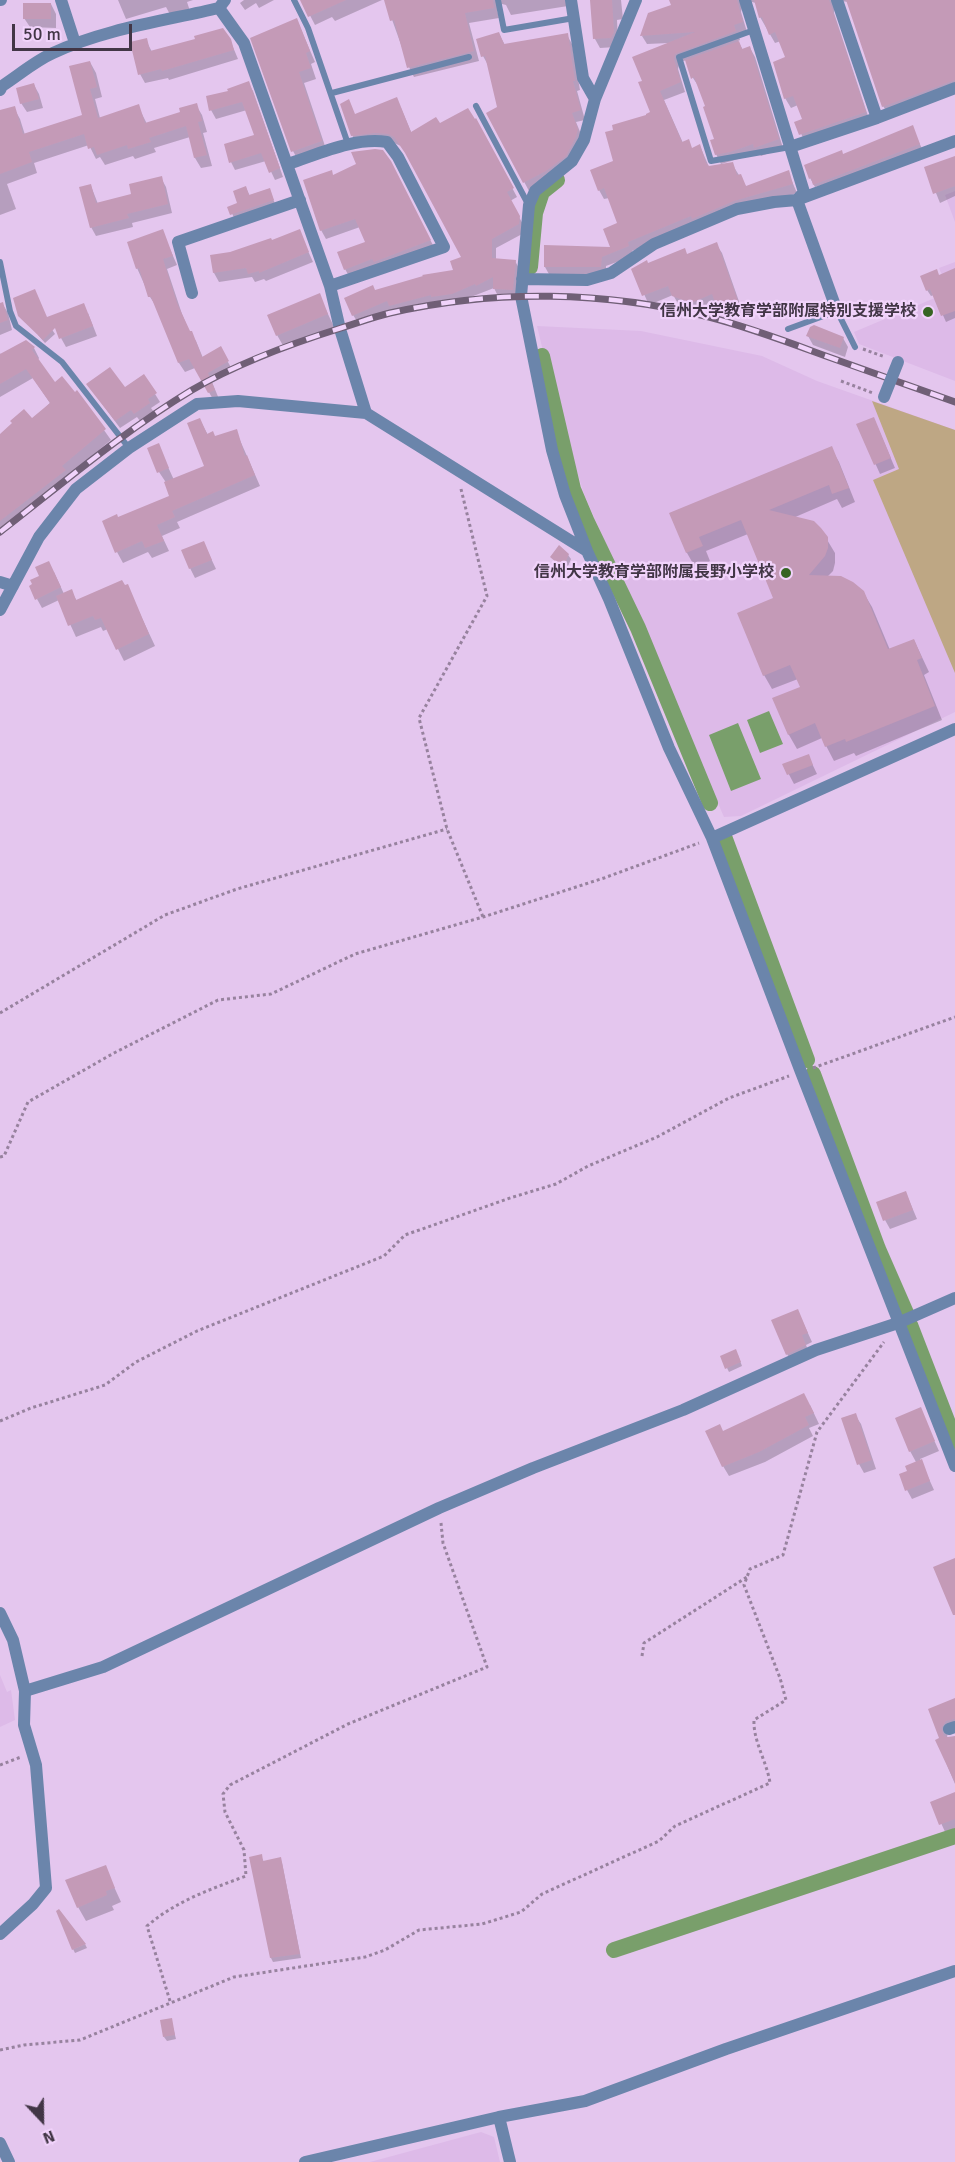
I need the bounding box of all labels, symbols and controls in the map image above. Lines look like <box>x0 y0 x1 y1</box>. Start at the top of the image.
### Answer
scale bar <box>15 12 135 50</box>
text: 50 m <box>23 23 61 45</box>
place label: 信州大学教育学部附属特別支援学校 <box>660 302 916 322</box>
marker: 信州大学教育学部附属特別支援学校 <box>921 305 935 319</box>
place label: 信州大学教育学部附属長野小学校 <box>534 563 774 583</box>
marker: 信州大学教育学部附属長野小学校 <box>779 566 793 580</box>
north arrow <box>12 2090 72 2150</box>
text: N <box>40 2125 58 2148</box>

